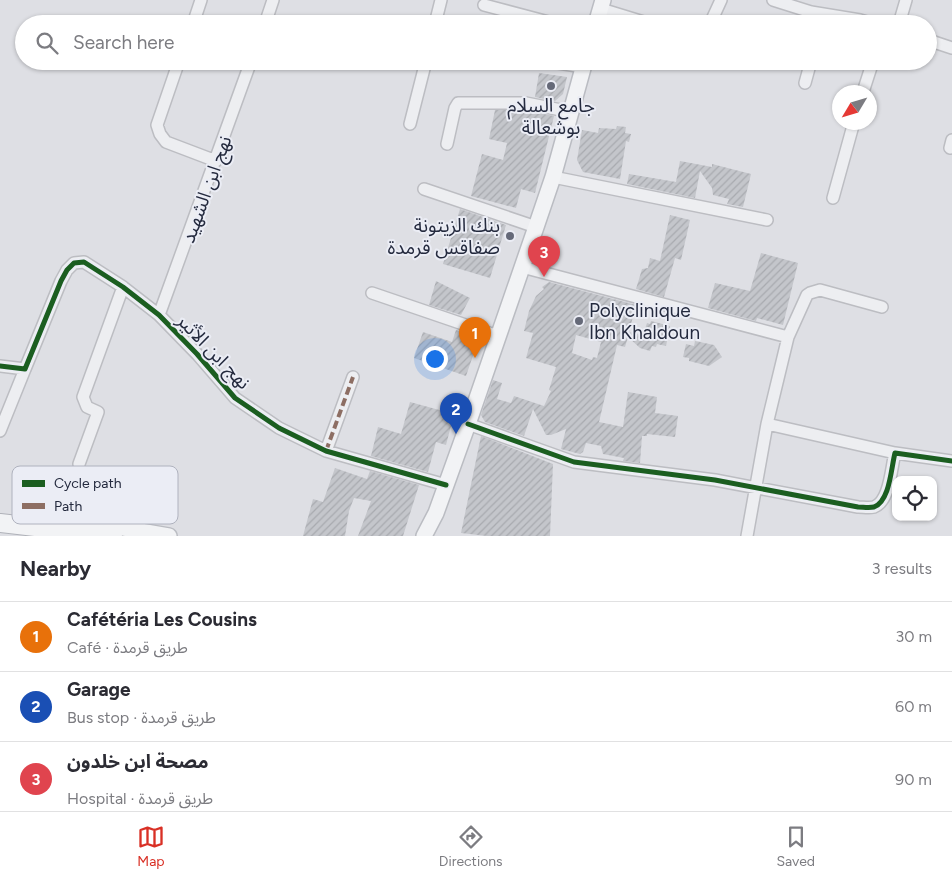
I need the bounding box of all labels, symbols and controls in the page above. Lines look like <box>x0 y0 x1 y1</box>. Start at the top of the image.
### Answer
search box <box>15 15 937 70</box>
icon: search <box>33 29 61 57</box>
text: Search here <box>73 31 175 54</box>
marker: جامع السلام بوشعالة <box>545 80 557 92</box>
north arrow <box>832 85 877 130</box>
place label: جامع السلام بوشعالة <box>507 94 595 139</box>
street label: نهج ابن الشهيد <box>176 132 239 247</box>
place label: بنك الزيتونة صفاقس قرمدة <box>388 214 500 259</box>
marker: بنك الزيتونة صفاقس قرمدة <box>504 230 516 242</box>
pin: 3 <box>528 236 560 277</box>
place label: Polyclinique Ibn Khaldoun <box>589 299 700 344</box>
street label: نهج ابن الأثير <box>169 308 255 396</box>
marker: Polyclinique Ibn Khaldoun <box>573 315 585 327</box>
pin: 1 <box>459 317 491 358</box>
your location <box>422 346 448 372</box>
pin: 2 <box>440 393 472 434</box>
legend <box>12 466 178 524</box>
text: Cycle path <box>54 475 122 492</box>
map controls <box>892 476 937 521</box>
button: locate <box>892 476 937 521</box>
text: Path <box>54 498 82 515</box>
text: Nearby <box>20 556 91 581</box>
text: 3 results <box>872 559 932 578</box>
text: Cafétéria Les Cousins <box>67 608 257 631</box>
text: 1 <box>33 627 39 646</box>
text: 30 m <box>895 627 932 646</box>
text: Café · طريق قرمدة <box>67 638 188 657</box>
text: Garage <box>67 678 131 701</box>
text: 2 <box>31 697 41 716</box>
text: 60 m <box>895 697 932 716</box>
text: Bus stop · طريق قرمدة <box>67 708 216 727</box>
text: مصحة ابن خلدون <box>67 750 209 773</box>
text: 3 <box>32 770 40 789</box>
text: 90 m <box>895 770 932 789</box>
text: Hospital · طريق قرمدة <box>67 789 213 808</box>
tab: Map <box>137 823 165 870</box>
tab: Directions <box>439 823 503 870</box>
tab: Saved <box>776 823 815 870</box>

